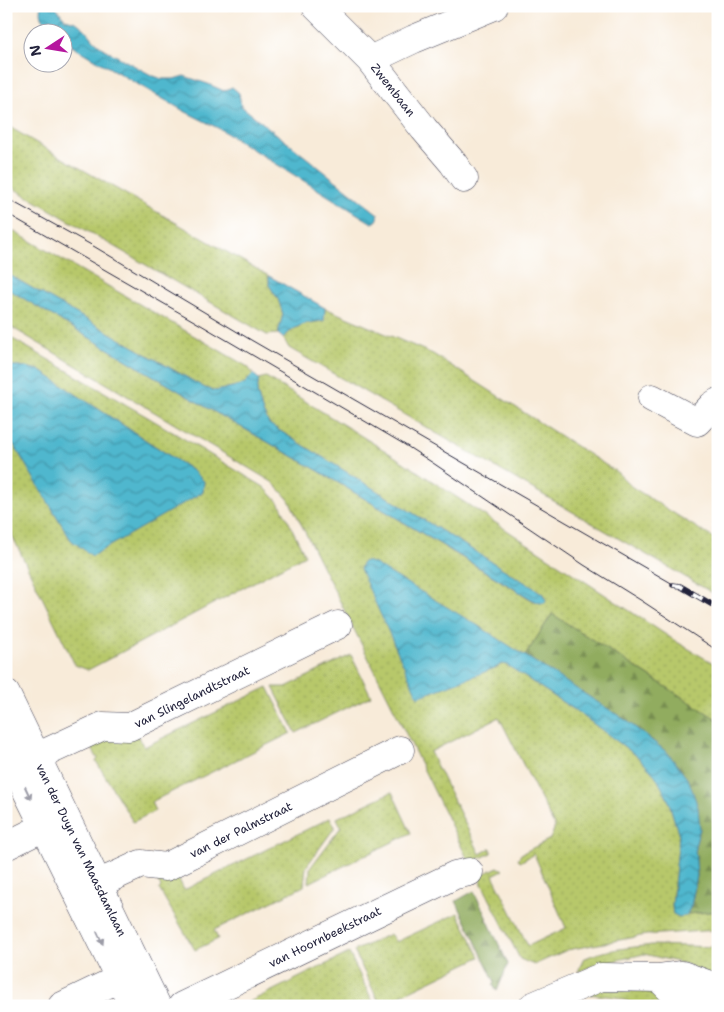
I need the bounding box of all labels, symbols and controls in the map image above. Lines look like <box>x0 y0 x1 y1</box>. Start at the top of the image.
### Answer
north arrow <box>22 22 72 72</box>
text: N <box>25 43 45 58</box>
street label: Zwembaan <box>367 60 419 120</box>
street label: van Slingelandtstraat <box>132 662 252 732</box>
street label: van der Duyn van Maasdamlaan <box>32 761 130 939</box>
one-way arrow <box>24 786 32 800</box>
street label: van der Palmstraat <box>187 798 295 862</box>
street label: van Hoornbeekstraat <box>266 903 384 971</box>
one-way arrow <box>96 931 104 945</box>

